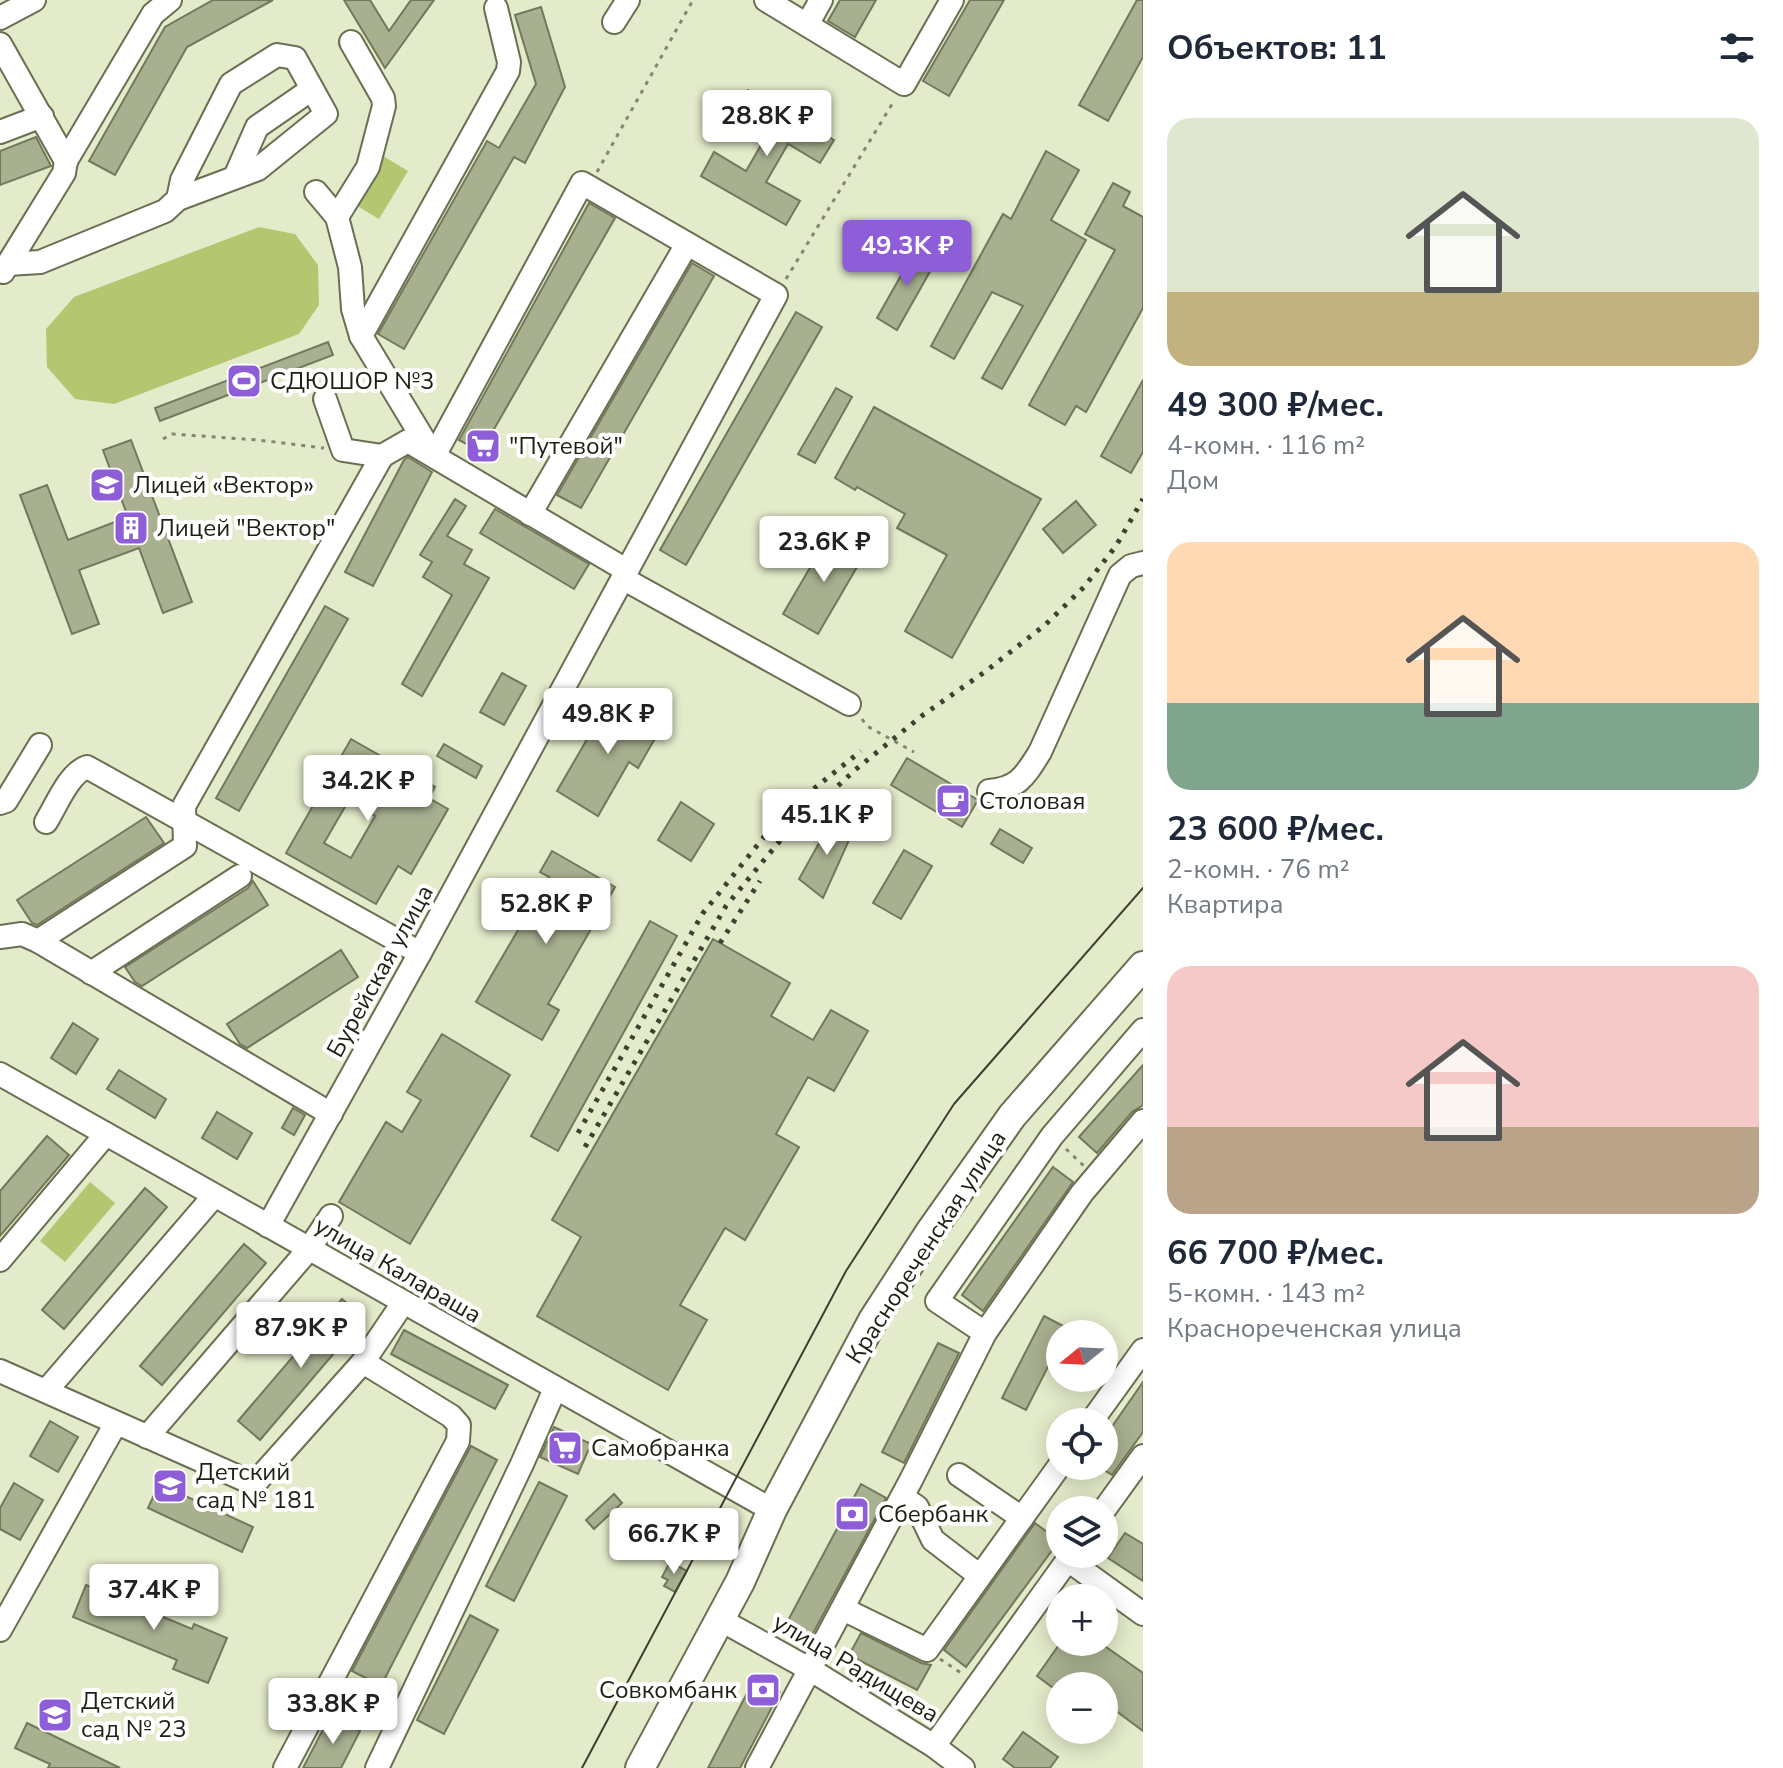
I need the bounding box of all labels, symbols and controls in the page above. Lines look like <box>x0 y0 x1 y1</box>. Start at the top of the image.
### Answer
text: Объектов: 11 <box>1167 25 1387 71</box>
icon: filters <box>1715 26 1759 70</box>
pin: 28.8K ₽ <box>693 90 841 158</box>
text: 28.8K ₽ <box>720 98 814 133</box>
icon: home <box>1391 170 1535 314</box>
pin: 49.3K ₽ <box>833 220 981 288</box>
text: 49.3K ₽ <box>860 228 954 263</box>
sports icon: СДЮШОР №3 <box>225 362 263 400</box>
place label: СДЮШОР №3 <box>270 365 434 397</box>
text: 49 300 ₽/мес. <box>1167 382 1384 428</box>
supermarket icon: "Путевой" <box>464 427 502 465</box>
text: 4-комн. · 116 m² <box>1167 428 1365 463</box>
place label: "Путевой" <box>509 430 623 462</box>
text: Дом <box>1167 463 1219 498</box>
school or university icon: Лицей «Вектор» <box>88 466 126 504</box>
place label: Лицей «Вектор» <box>133 469 314 501</box>
building icon: Лицей "Вектор" <box>112 509 150 547</box>
place label: Лицей "Вектор" <box>157 512 335 544</box>
pin: 23.6K ₽ <box>750 516 898 584</box>
text: 23.6K ₽ <box>777 524 871 559</box>
icon: home <box>1391 594 1535 738</box>
pin: 49.8K ₽ <box>534 688 682 756</box>
text: 49.8K ₽ <box>561 696 655 731</box>
pin: 34.2K ₽ <box>294 755 442 823</box>
text: 34.2K ₽ <box>321 763 415 798</box>
cafe icon: Столовая <box>934 782 972 820</box>
place label: Столовая <box>979 785 1085 817</box>
pin: 45.1K ₽ <box>753 789 901 857</box>
text: 45.1K ₽ <box>780 797 874 832</box>
text: 23 600 ₽/мес. <box>1167 806 1384 852</box>
text: 2-комн. · 76 m² <box>1167 852 1350 887</box>
pin: 52.8K ₽ <box>472 878 620 946</box>
street label: Бурейская улица <box>319 879 441 1063</box>
text: 52.8K ₽ <box>499 886 593 921</box>
text: Квартира <box>1167 887 1283 922</box>
icon: home <box>1391 1018 1535 1162</box>
street label: Краснореченская улица <box>838 1124 1014 1370</box>
street label: улица Калараша <box>309 1209 487 1331</box>
text: 66 700 ₽/мес. <box>1167 1230 1384 1276</box>
text: 5-комн. · 143 m² <box>1167 1276 1365 1311</box>
pin: 87.9K ₽ <box>227 1302 375 1370</box>
text: 87.9K ₽ <box>254 1310 348 1345</box>
text: Краснореченская улица <box>1167 1311 1462 1346</box>
north arrow <box>1046 1320 1118 1392</box>
map controls <box>1046 1320 1118 1744</box>
button: locate <box>1046 1408 1118 1480</box>
supermarket icon: Самобранка <box>546 1429 584 1467</box>
place label: Самобранка <box>591 1432 730 1464</box>
place label: Детский сад № 181 <box>196 1456 316 1516</box>
school or university icon: Детский сад № 181 <box>151 1467 189 1505</box>
bank icon: Сбербанк <box>833 1495 871 1533</box>
button: layers <box>1046 1496 1118 1568</box>
place label: Сбербанк <box>878 1498 989 1530</box>
pin: 66.7K ₽ <box>600 1508 748 1576</box>
text: 66.7K ₽ <box>627 1516 721 1551</box>
pin: 37.4K ₽ <box>80 1564 228 1632</box>
text: 37.4K ₽ <box>107 1572 201 1607</box>
button: + <box>1046 1584 1118 1656</box>
street label: улица Радищева <box>767 1606 945 1730</box>
bank icon: Совкомбанк <box>744 1671 782 1709</box>
button: − <box>1046 1672 1118 1744</box>
place label: Совкомбанк <box>599 1674 737 1706</box>
pin: 33.8K ₽ <box>259 1678 407 1746</box>
place label: Детский сад № 23 <box>81 1685 187 1745</box>
text: 33.8K ₽ <box>286 1686 380 1721</box>
school or university icon: Детский сад № 23 <box>36 1696 74 1734</box>

